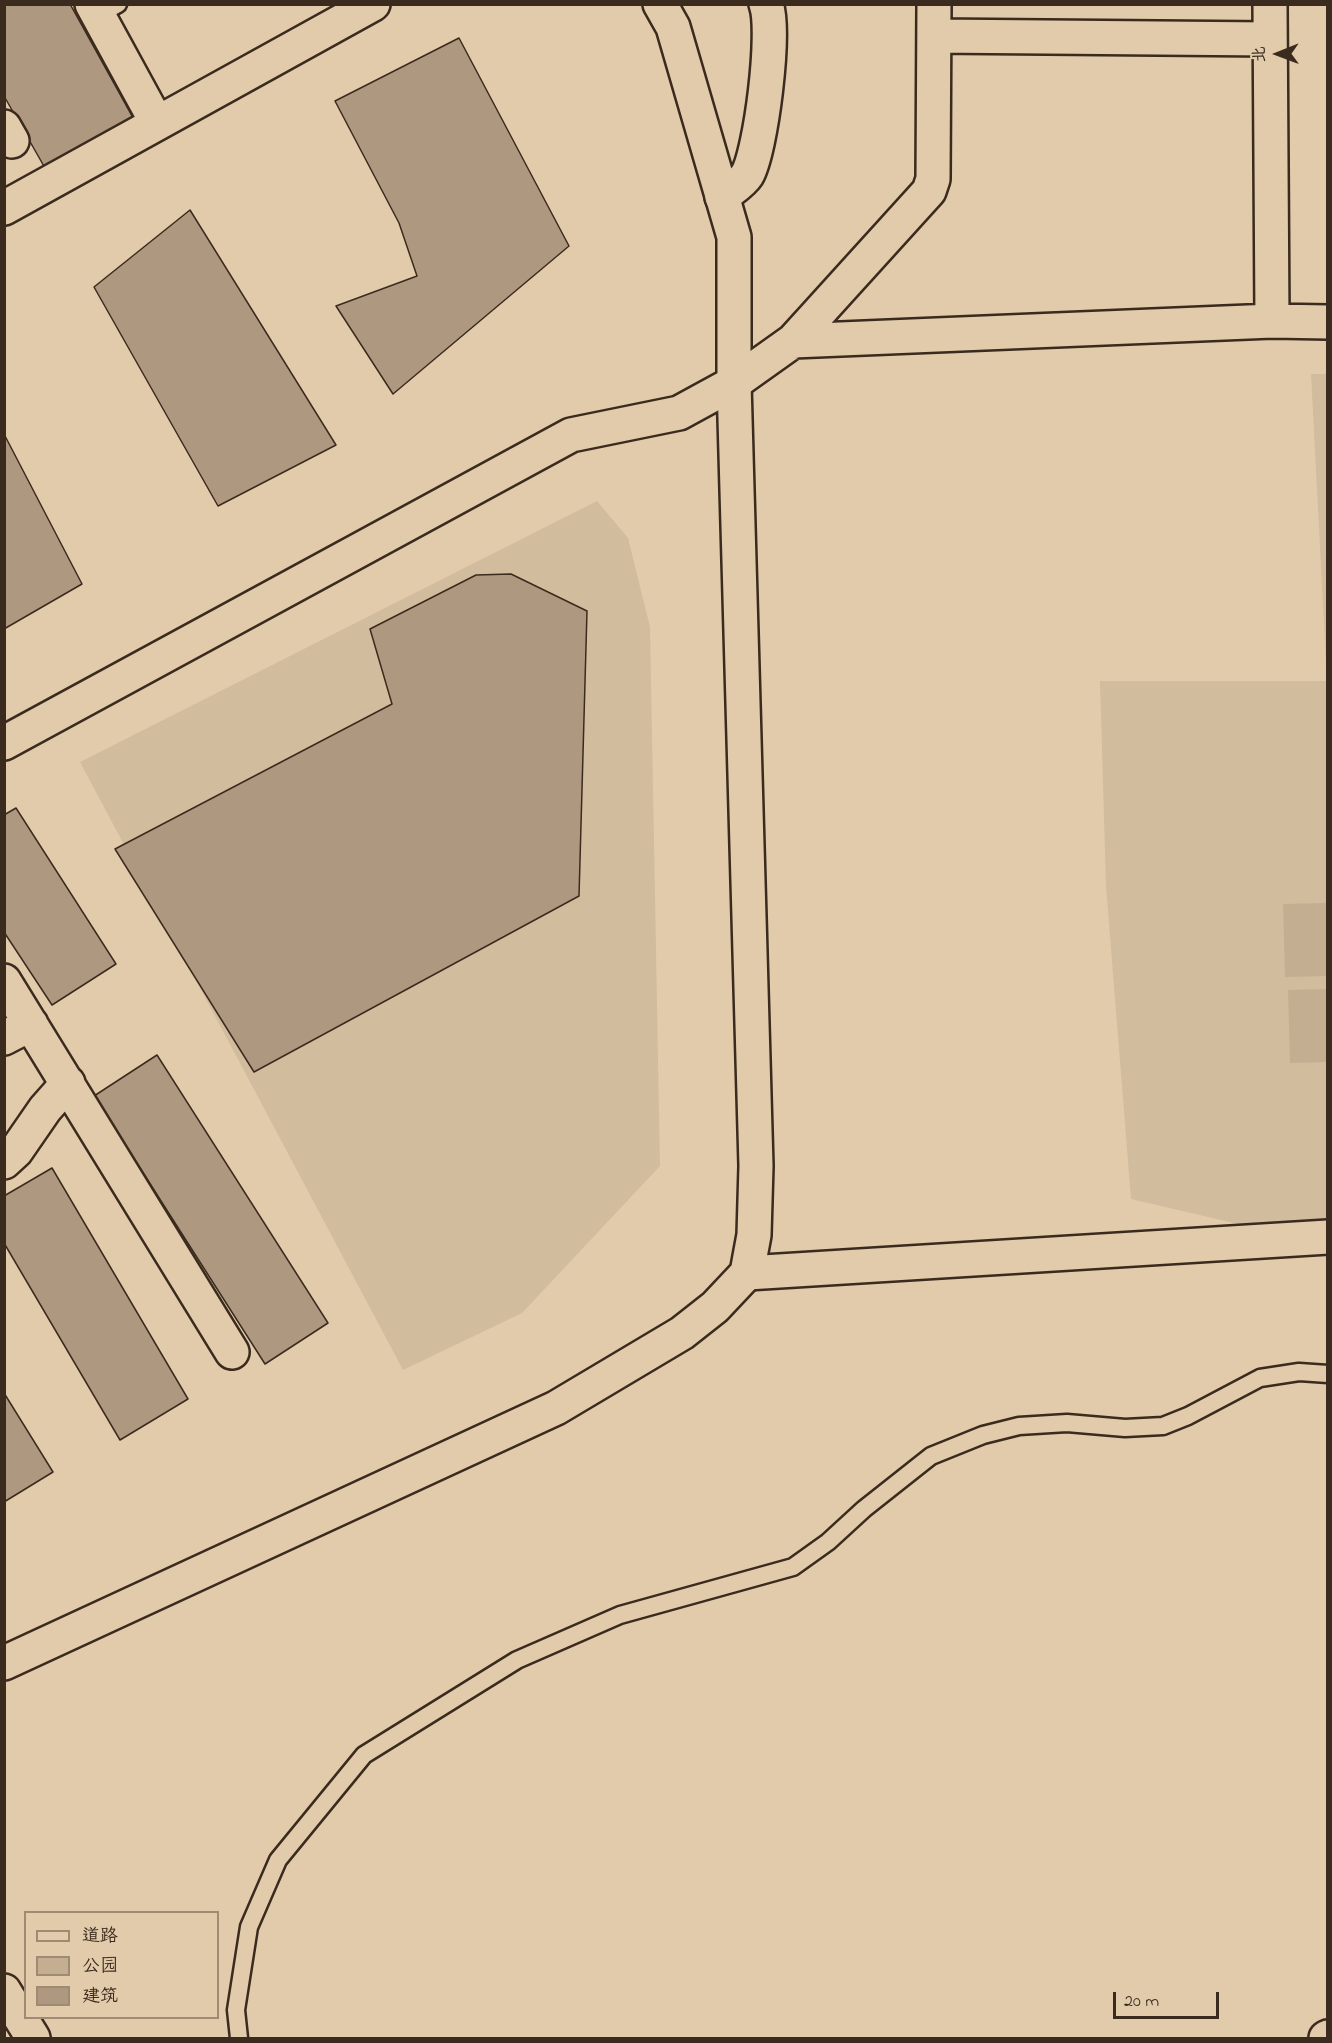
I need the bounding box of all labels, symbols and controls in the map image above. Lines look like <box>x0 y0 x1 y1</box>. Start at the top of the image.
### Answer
north arrow <box>1248 24 1308 84</box>
text: 北 <box>1248 46 1272 63</box>
legend <box>24 1911 219 2019</box>
text: 道路 <box>82 1924 118 1950</box>
text: 公园 <box>82 1954 118 1980</box>
scale bar <box>1116 1980 1222 2018</box>
text: 建筑 <box>82 1984 118 2010</box>
text: 20 m <box>1124 1989 1159 2015</box>

